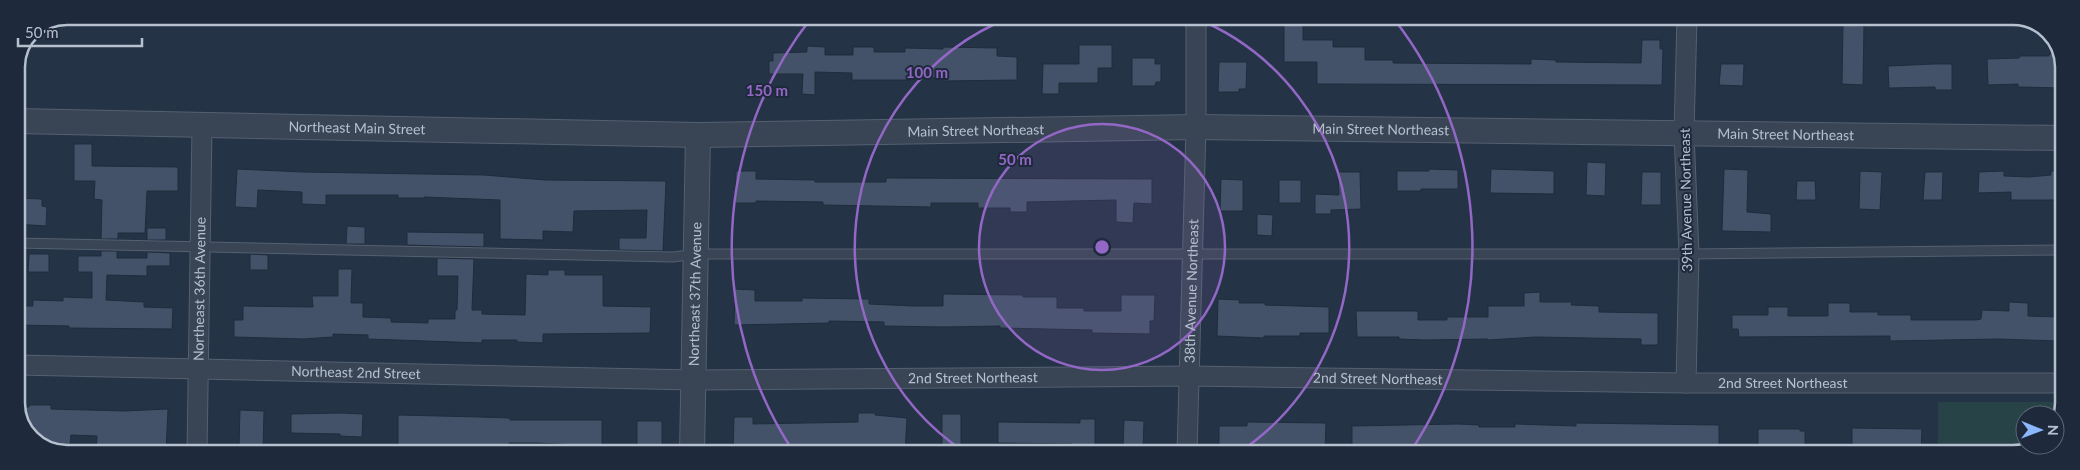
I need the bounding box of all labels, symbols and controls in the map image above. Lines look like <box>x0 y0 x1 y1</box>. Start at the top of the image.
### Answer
scale bar <box>18 15 141 47</box>
text: 50 m <box>25 23 59 41</box>
text: 100 m <box>906 63 948 81</box>
text: 150 m <box>746 81 788 99</box>
street label: Northeast Main Street <box>288 118 426 137</box>
street label: Main Street Northeast <box>1312 119 1449 138</box>
street label: Main Street Northeast <box>907 120 1044 140</box>
street label: Main Street Northeast <box>1717 125 1854 143</box>
street label: 39th Avenue Northeast <box>1676 128 1695 272</box>
text: 50 m <box>998 150 1032 168</box>
street label: Northeast 36th Avenue <box>189 217 209 361</box>
street label: 38th Avenue Northeast <box>1180 219 1201 363</box>
street label: Northeast 37th Avenue <box>685 222 704 366</box>
centre of rings <box>1093 238 1111 256</box>
street label: Northeast 2nd Street <box>291 362 421 382</box>
street label: 2nd Street Northeast <box>908 368 1038 386</box>
street label: 2nd Street Northeast <box>1313 369 1443 388</box>
street label: 2nd Street Northeast <box>1718 374 1848 391</box>
north arrow <box>2015 405 2065 455</box>
text: N <box>2045 425 2062 436</box>

